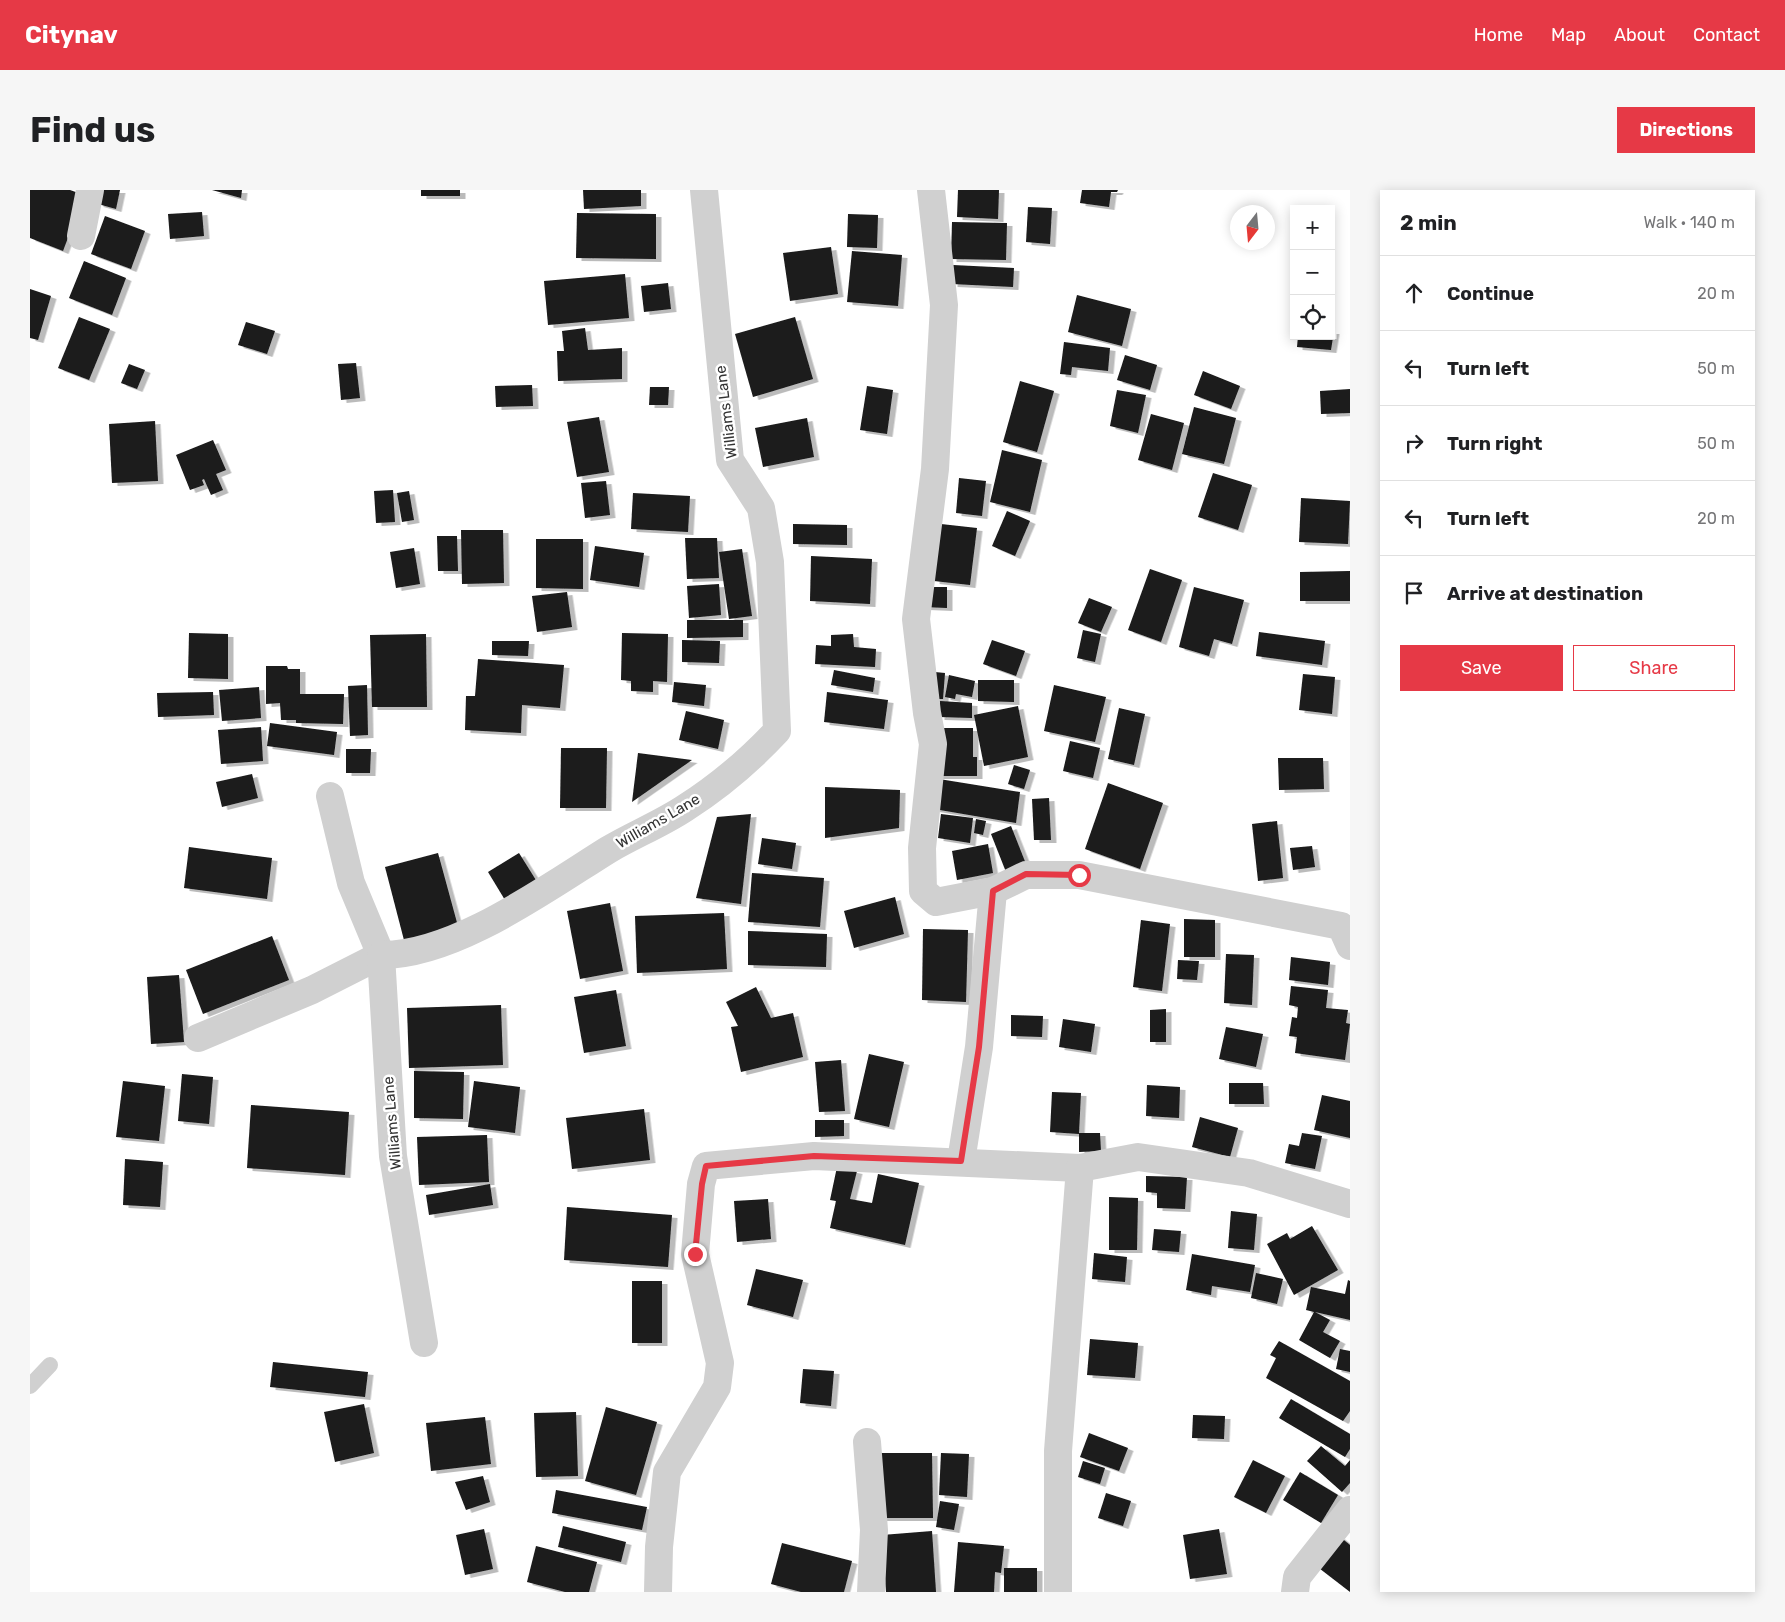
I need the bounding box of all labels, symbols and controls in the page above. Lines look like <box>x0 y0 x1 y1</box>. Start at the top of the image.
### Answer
text: Citynav <box>25 21 118 49</box>
text: Home <box>1474 24 1523 46</box>
text: Map <box>1551 24 1586 46</box>
text: About <box>1614 24 1665 46</box>
text: Contact <box>1693 24 1760 46</box>
button: Directions <box>1617 107 1755 153</box>
text: Find us <box>30 109 155 151</box>
north arrow <box>1230 205 1275 250</box>
map controls <box>1290 205 1335 340</box>
button: + <box>1290 205 1335 250</box>
text: 2 min <box>1400 210 1457 235</box>
text: Walk · 140 m <box>1644 213 1735 232</box>
button: − <box>1290 250 1335 295</box>
icon: ahead <box>1400 279 1428 307</box>
text: Continue <box>1447 282 1534 305</box>
text: 20 m <box>1697 284 1735 303</box>
button: locate <box>1290 295 1335 340</box>
icon: left <box>1400 354 1428 382</box>
text: Turn left <box>1447 357 1529 380</box>
text: 50 m <box>1697 359 1735 378</box>
street label: Williams Lane <box>711 364 741 460</box>
icon: right <box>1400 429 1428 457</box>
text: Turn right <box>1447 432 1542 455</box>
text: 50 m <box>1697 434 1735 453</box>
icon: left <box>1400 504 1428 532</box>
text: Turn left <box>1447 507 1529 530</box>
text: 20 m <box>1697 509 1735 528</box>
icon: arrive <box>1400 579 1428 607</box>
text: Arrive at destination <box>1447 582 1643 605</box>
button: Save <box>1400 645 1563 691</box>
button: Share <box>1573 645 1735 691</box>
street label: Williams Lane <box>613 790 703 852</box>
route start <box>1068 864 1091 887</box>
street label: Williams Lane <box>379 1076 405 1170</box>
route end <box>684 1243 707 1266</box>

